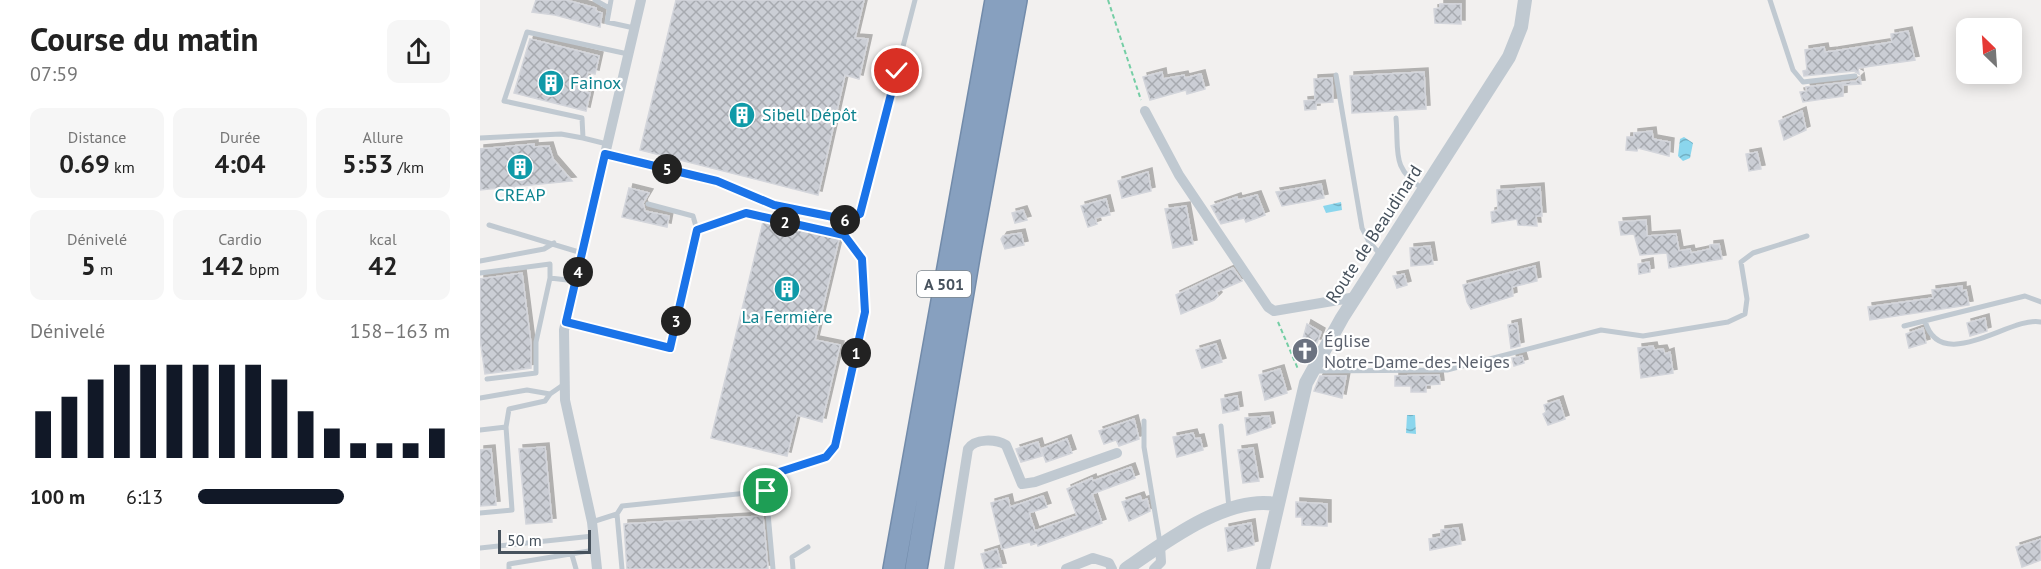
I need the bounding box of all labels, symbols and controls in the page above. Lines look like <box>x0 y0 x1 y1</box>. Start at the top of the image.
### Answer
text: Course du matin <box>30 17 259 60</box>
north arrow <box>1956 18 2022 84</box>
map controls <box>1956 18 2022 84</box>
button: share <box>387 20 450 83</box>
pin <box>871 45 922 96</box>
icon: check <box>880 54 913 87</box>
text: 07:59 <box>30 61 78 87</box>
building icon: Fainox <box>536 68 566 98</box>
place label: Fainox <box>570 71 621 94</box>
building icon: Sibell Dépôt <box>727 100 757 130</box>
place label: Sibell Dépôt <box>762 103 857 126</box>
text: Distance <box>68 127 126 147</box>
text: Durée <box>220 127 260 147</box>
text: Allure <box>363 127 403 147</box>
text: 0.69 <box>59 147 110 180</box>
text: 4:04 <box>214 147 266 180</box>
text: 5:53 <box>342 147 393 180</box>
building icon: CREAP <box>505 152 535 182</box>
pin: 5 <box>652 154 682 184</box>
text: km <box>110 157 135 177</box>
text: /km <box>393 157 424 177</box>
text: 5 <box>662 159 672 179</box>
street label: Route de Beaudinard <box>1320 160 1427 307</box>
place label: CREAP <box>494 183 546 206</box>
pin: 6 <box>830 205 860 235</box>
pin: 2 <box>770 207 800 237</box>
text: 6 <box>840 210 850 230</box>
text: 2 <box>780 212 790 232</box>
text: Dénivelé <box>67 229 127 249</box>
text: Cardio <box>218 229 262 249</box>
text: kcal <box>369 229 397 249</box>
text: 5 <box>81 249 96 282</box>
text: 142 <box>201 249 245 282</box>
text: 42 <box>368 249 398 282</box>
pin: 4 <box>563 257 593 287</box>
text: m <box>96 259 113 279</box>
text: bpm <box>245 259 279 279</box>
text: 4 <box>573 262 583 282</box>
road number: A 501 <box>917 271 971 297</box>
building icon: La Fermière <box>772 274 802 304</box>
place label: La Fermière <box>741 305 833 328</box>
pin: 3 <box>661 306 691 336</box>
text: 3 <box>671 311 681 331</box>
text: Dénivelé <box>30 318 105 344</box>
text: 158–163 m <box>350 318 450 344</box>
place label: Église Notre-Dame-des-Neiges <box>1324 329 1510 373</box>
church icon: Église Notre-Dame-des-Neiges <box>1290 336 1320 366</box>
pin: 1 <box>841 338 871 368</box>
text: 1 <box>851 343 861 363</box>
pin <box>740 465 791 516</box>
icon: arrive <box>749 474 782 507</box>
text: 100 m <box>30 484 85 510</box>
text: 6:13 <box>126 484 163 510</box>
scale bar <box>498 527 591 554</box>
text: 50 m <box>507 530 542 550</box>

